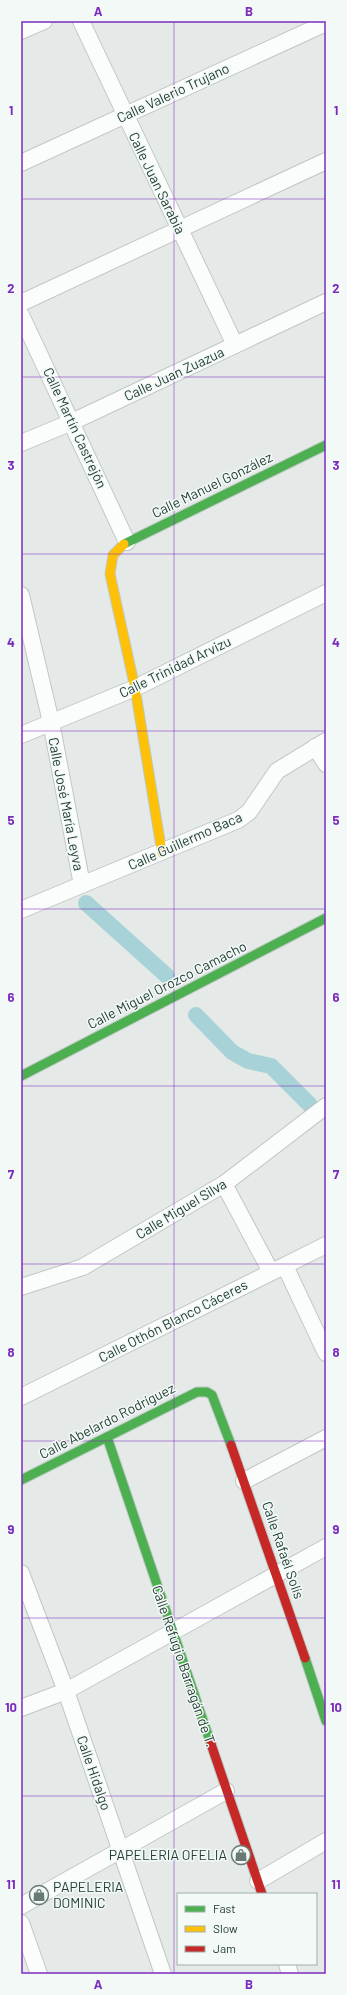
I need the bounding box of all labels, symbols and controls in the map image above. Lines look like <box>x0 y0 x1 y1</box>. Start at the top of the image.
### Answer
text: A <box>94 3 103 19</box>
text: B <box>245 3 253 19</box>
street label: Calle Valerio Trujano <box>114 59 232 126</box>
text: 1 <box>9 102 13 118</box>
text: 1 <box>334 102 338 118</box>
street label: Calle Juan Sarabia <box>125 129 189 236</box>
text: 2 <box>7 280 15 296</box>
text: 2 <box>332 280 340 296</box>
street label: Calle Juan Zuazua <box>121 343 227 404</box>
street label: Calle Martín Castrejón <box>40 365 111 491</box>
street label: Calle Manuel González <box>149 448 275 521</box>
text: 3 <box>7 457 15 473</box>
text: 3 <box>332 457 340 473</box>
street label: Calle Trinidad Arvizu <box>116 632 234 701</box>
text: 4 <box>7 634 15 650</box>
text: 4 <box>332 634 340 650</box>
street label: Calle José María Leyva <box>45 736 88 872</box>
street label: Calle Guillermo Baca <box>125 808 244 873</box>
text: 5 <box>7 812 15 828</box>
text: 5 <box>332 812 340 828</box>
street label: Calle Miguel Orozco Camacho <box>84 937 249 1032</box>
text: 6 <box>8 989 15 1005</box>
text: 6 <box>333 989 340 1005</box>
text: 7 <box>8 1166 15 1182</box>
text: 7 <box>333 1166 340 1182</box>
street label: Calle Miguel Silva <box>132 1175 229 1242</box>
street label: Calle Othón Blanco Cáceres <box>95 1275 250 1366</box>
text: 8 <box>7 1344 15 1360</box>
text: 8 <box>332 1344 340 1360</box>
street label: Calle Abelardo Rodríguez <box>36 1379 177 1462</box>
street label: Calle Rafaél Solís <box>259 1499 308 1601</box>
text: 9 <box>8 1521 15 1537</box>
text: 9 <box>333 1521 340 1537</box>
street label: Calle Refugio Barragán de T. <box>149 1583 220 1749</box>
text: 10 <box>5 1699 17 1715</box>
text: 10 <box>330 1699 342 1715</box>
street label: Calle Hidalgo <box>74 1733 115 1813</box>
shop icon: PAPELERIA OFELIA <box>230 1844 252 1866</box>
place label: PAPELERIA OFELIA <box>109 1846 227 1863</box>
text: 11 <box>6 1876 16 1892</box>
text: 11 <box>331 1876 341 1892</box>
place label: PAPELERIA DOMINIC <box>53 1878 124 1911</box>
shop icon: PAPELERIA DOMINIC <box>28 1884 50 1906</box>
legend <box>177 1893 317 1965</box>
text: Fast <box>213 1901 236 1915</box>
text: Slow <box>213 1921 238 1935</box>
text: Jam <box>213 1941 236 1955</box>
text: A <box>94 1976 103 1992</box>
text: B <box>245 1976 253 1992</box>

